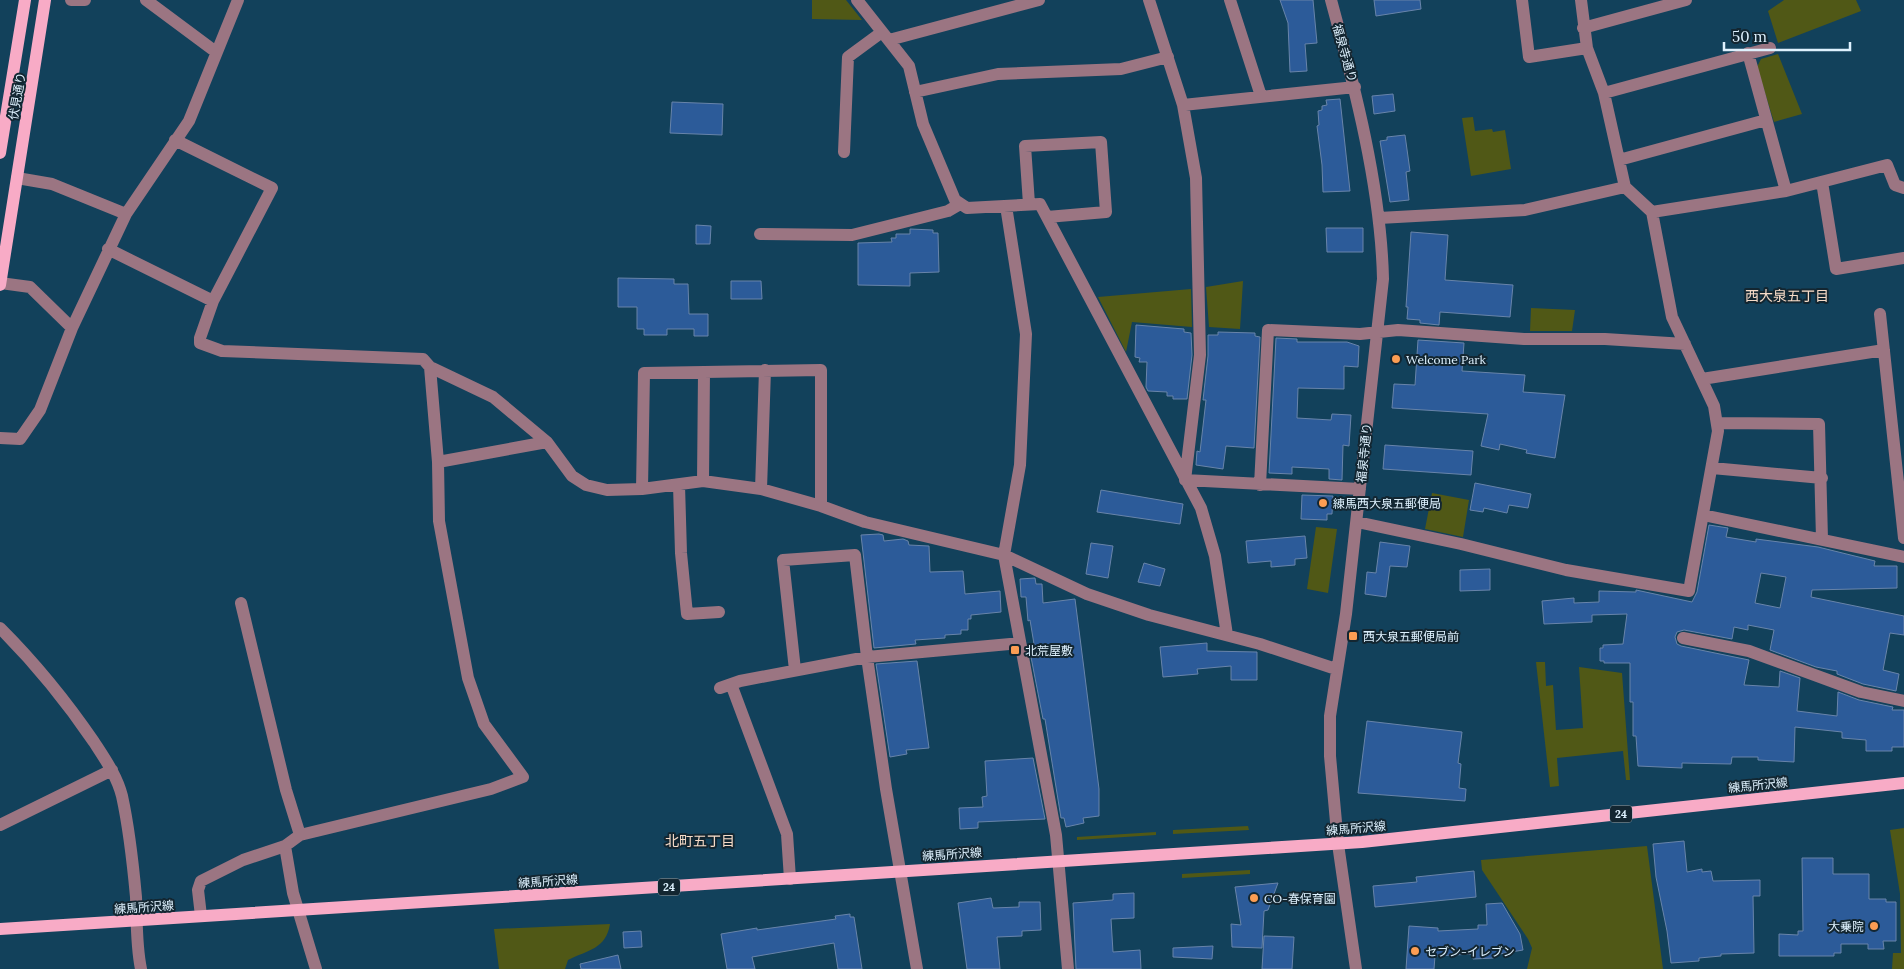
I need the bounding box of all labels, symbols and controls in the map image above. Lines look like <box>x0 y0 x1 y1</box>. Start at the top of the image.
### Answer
scale bar <box>1724 20 1850 52</box>
street label: 福泉寺通り <box>1330 22 1360 84</box>
text: 50 m <box>1732 27 1767 46</box>
street label: 伏見通り <box>5 71 29 121</box>
district label: 西大泉五丁目 <box>1745 287 1829 305</box>
place label: Welcome Park <box>1406 352 1487 367</box>
marker: Welcome Park <box>1390 353 1402 365</box>
street label: 福泉寺通り <box>1353 422 1375 484</box>
place label: 練馬西大泉五郵便局 <box>1333 496 1441 511</box>
marker: 練馬西大泉五郵便局 <box>1317 497 1329 509</box>
place label: 西大泉五郵便局前 <box>1363 629 1459 644</box>
marker: 西大泉五郵便局前 <box>1347 630 1359 642</box>
place label: 北荒屋敷 <box>1025 643 1073 658</box>
marker: 北荒屋敷 <box>1009 644 1021 656</box>
street label: 練馬所沢線 <box>1727 774 1789 796</box>
road number: 24 <box>1610 806 1632 822</box>
street label: 練馬所沢線 <box>1325 818 1387 838</box>
district label: 北町五丁目 <box>665 832 735 850</box>
street label: 練馬所沢線 <box>922 844 982 864</box>
street label: 練馬所沢線 <box>518 871 578 891</box>
road number: 24 <box>658 879 680 896</box>
place label: CO-春保育園 <box>1264 891 1336 906</box>
marker: CO-春保育園 <box>1248 892 1260 904</box>
street label: 練馬所沢線 <box>114 897 174 917</box>
place label: 大乗院 <box>1828 919 1864 934</box>
marker: 大乗院 <box>1868 920 1880 932</box>
place label: セブン-イレブン <box>1425 944 1515 959</box>
marker: セブン-イレブン <box>1409 945 1421 957</box>

